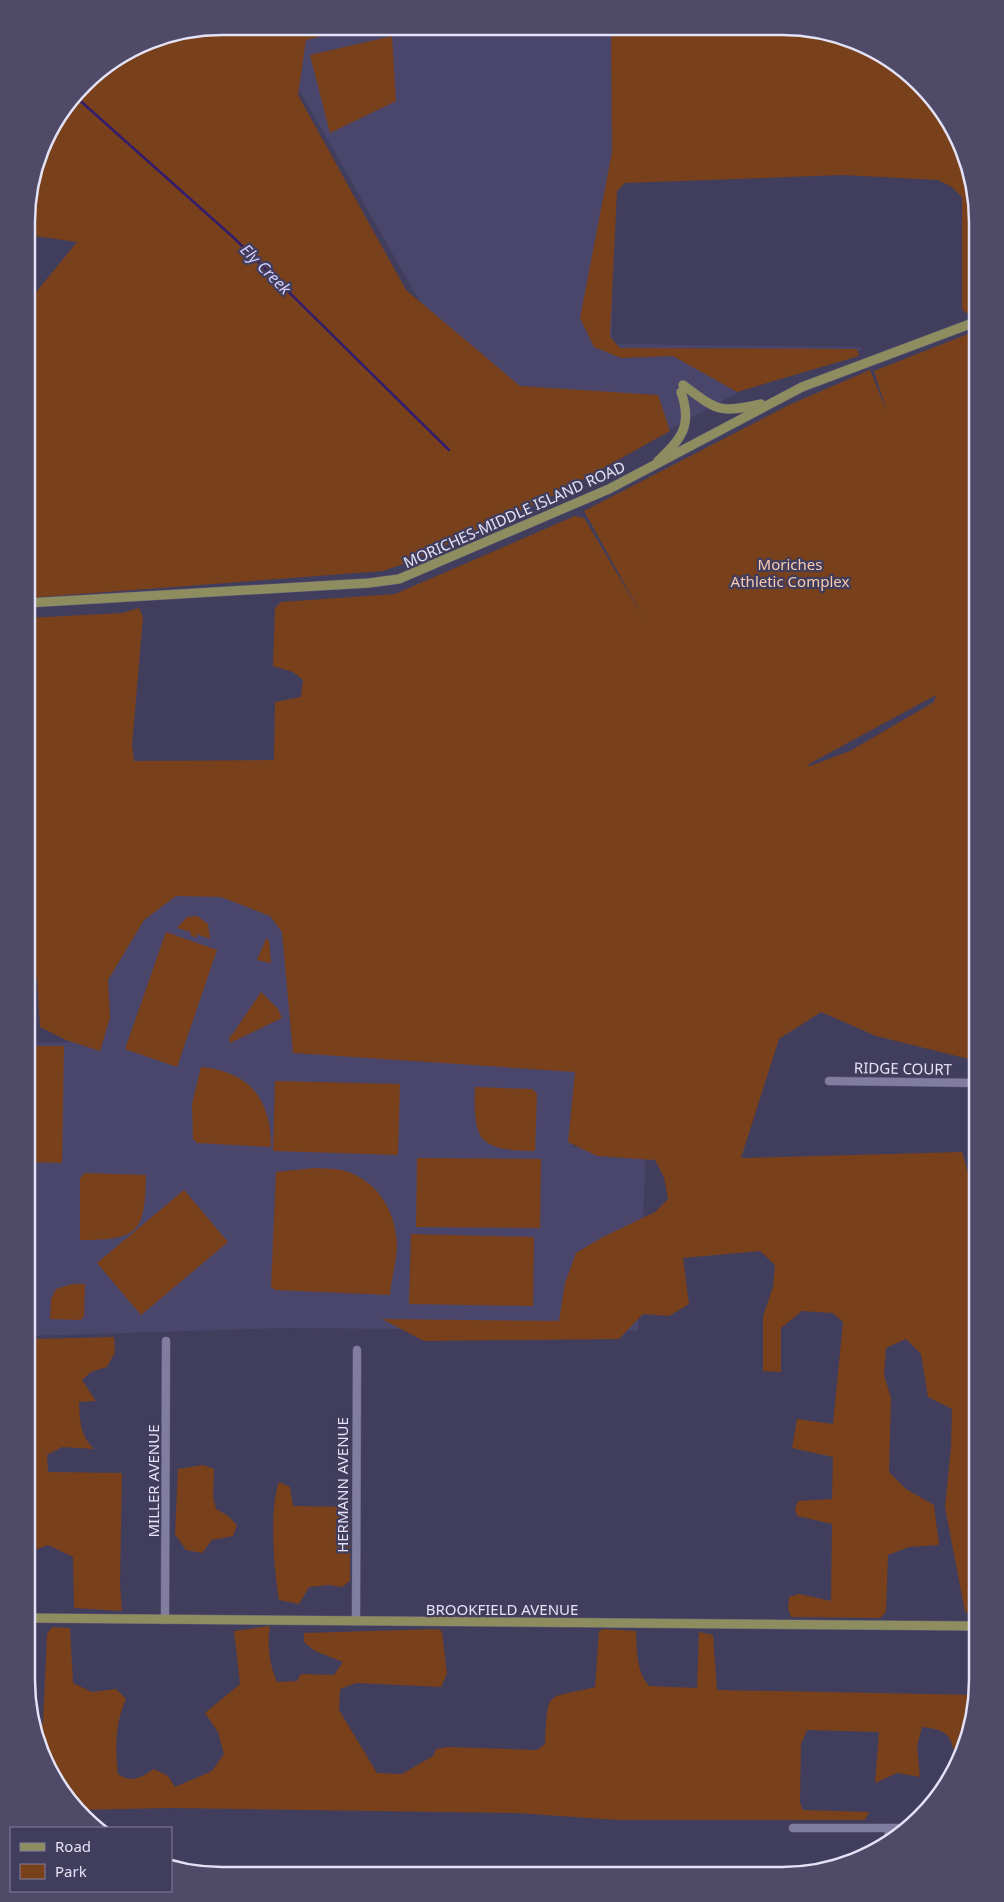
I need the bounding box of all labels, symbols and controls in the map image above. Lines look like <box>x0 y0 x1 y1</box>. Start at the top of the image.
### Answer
water label: Ely Creek <box>236 239 297 300</box>
street label: MORICHES-MIDDLE ISLAND ROAD <box>400 456 628 572</box>
park label: Moriches Athletic Complex <box>731 554 849 591</box>
street label: RIDGE COURT <box>854 1057 953 1079</box>
street label: HERMANN AVENUE <box>332 1417 352 1553</box>
street label: MILLER AVENUE <box>143 1424 163 1538</box>
street label: BROOKFIELD AVENUE <box>426 1599 578 1619</box>
legend <box>10 1827 172 1892</box>
text: Road <box>55 1836 91 1856</box>
text: Park <box>55 1861 87 1881</box>

